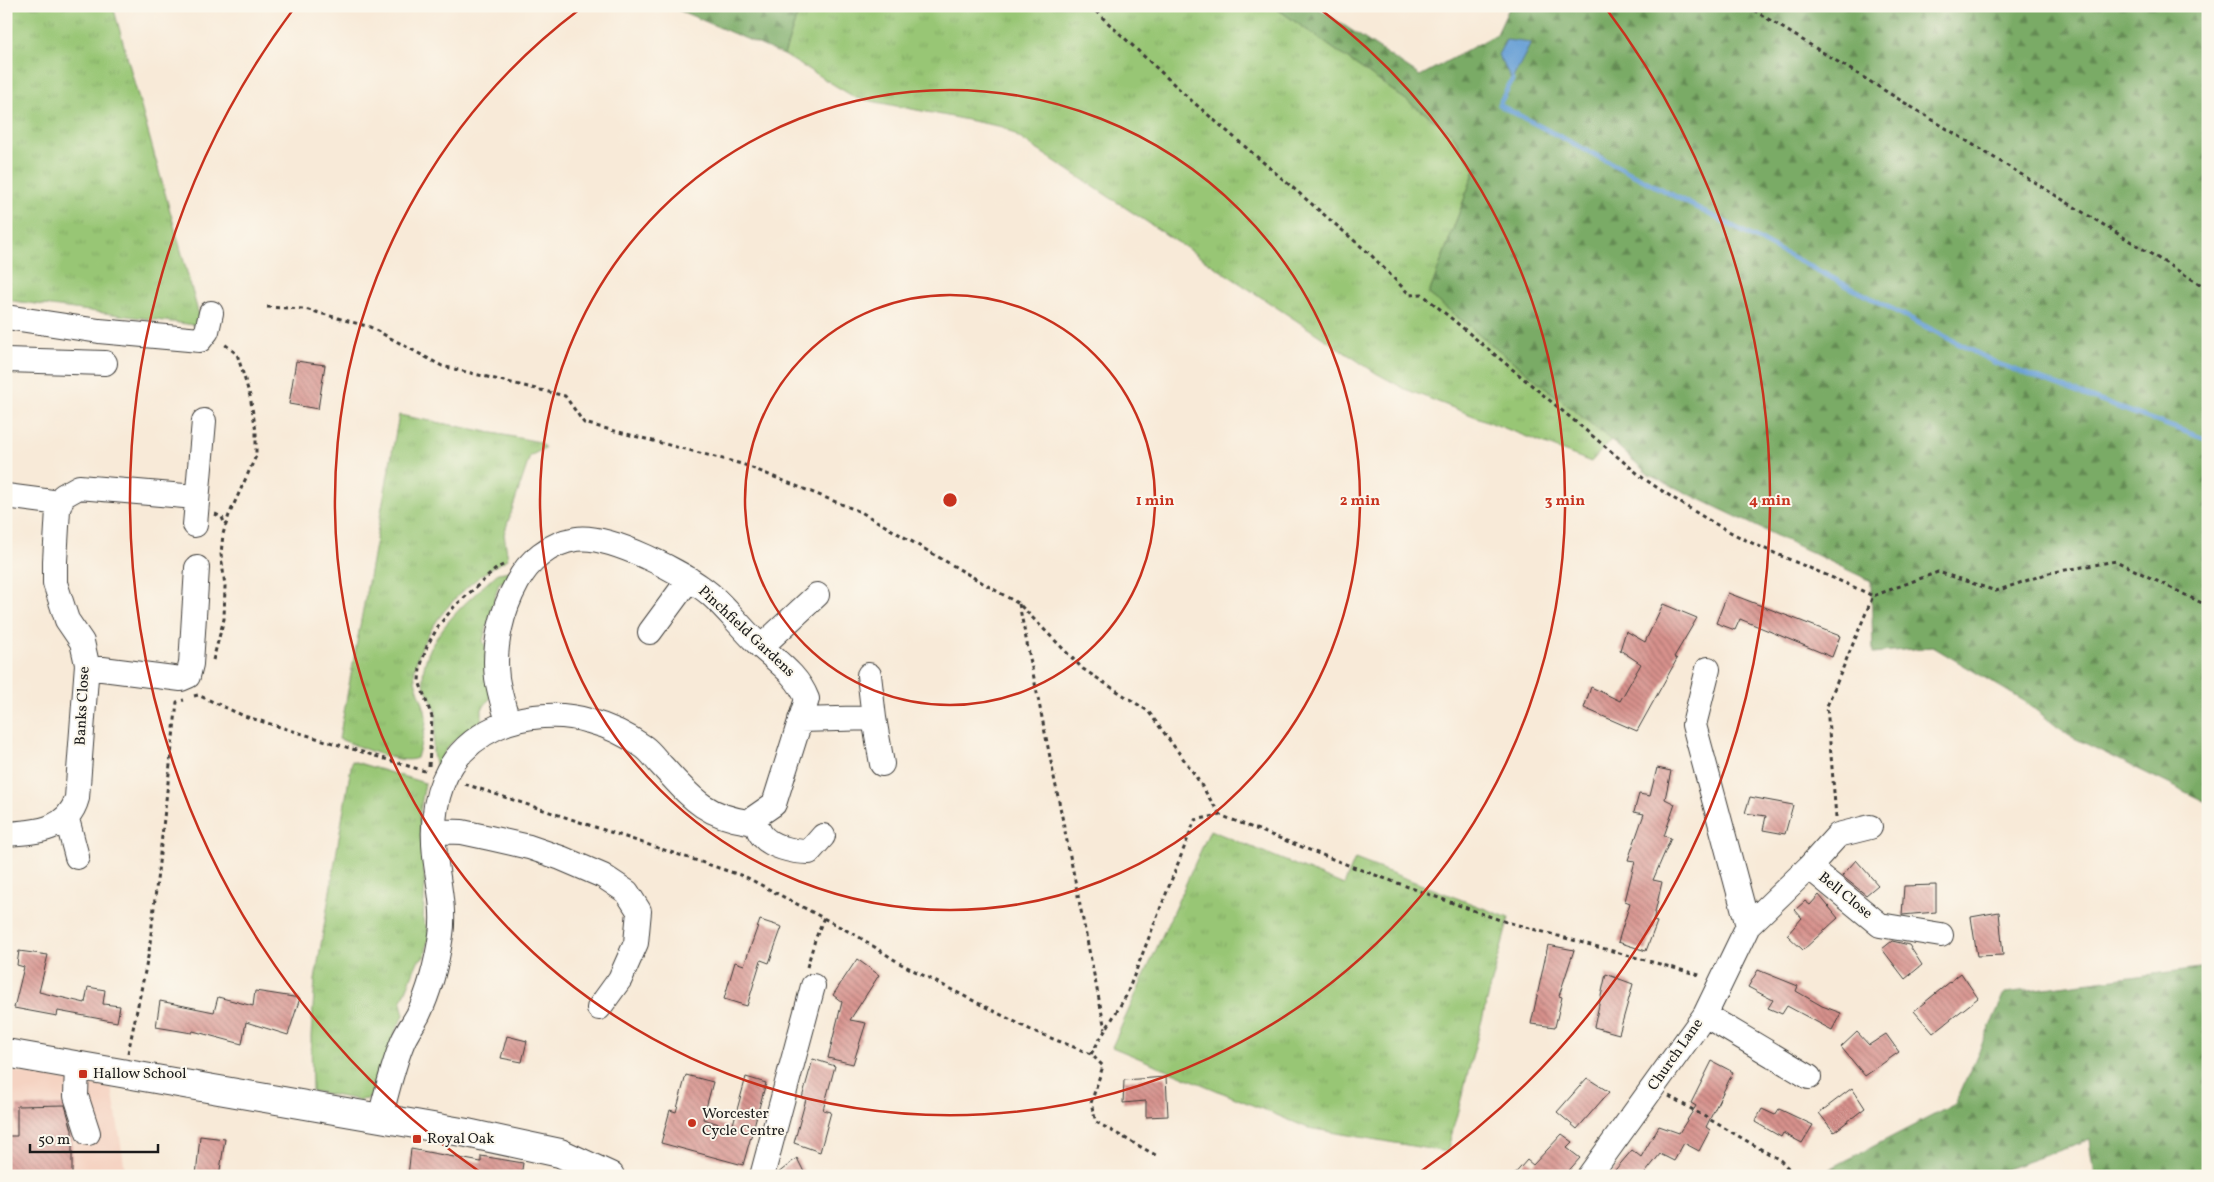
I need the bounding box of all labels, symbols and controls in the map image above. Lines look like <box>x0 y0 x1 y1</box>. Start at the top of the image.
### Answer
centre of rings <box>941 491 959 509</box>
text: 1 min <box>1136 491 1174 512</box>
text: 2 min <box>1340 491 1380 512</box>
text: 3 min <box>1545 491 1585 512</box>
text: 4 min <box>1749 491 1791 512</box>
street label: Pinchfield Gardens <box>693 581 799 683</box>
street label: Banks Close <box>70 666 96 746</box>
street label: Bell Close <box>1813 868 1877 924</box>
street label: Church Lane <box>1643 1015 1709 1095</box>
place label: Hallow School <box>93 1064 187 1085</box>
marker: Hallow School <box>77 1068 89 1080</box>
place label: Worcester Cycle Centre <box>702 1104 785 1142</box>
marker: Worcester Cycle Centre <box>686 1117 698 1129</box>
scale bar <box>30 1122 158 1154</box>
place label: Royal Oak <box>427 1129 494 1150</box>
text: 50 m <box>38 1130 70 1151</box>
marker: Royal Oak <box>411 1133 423 1145</box>

